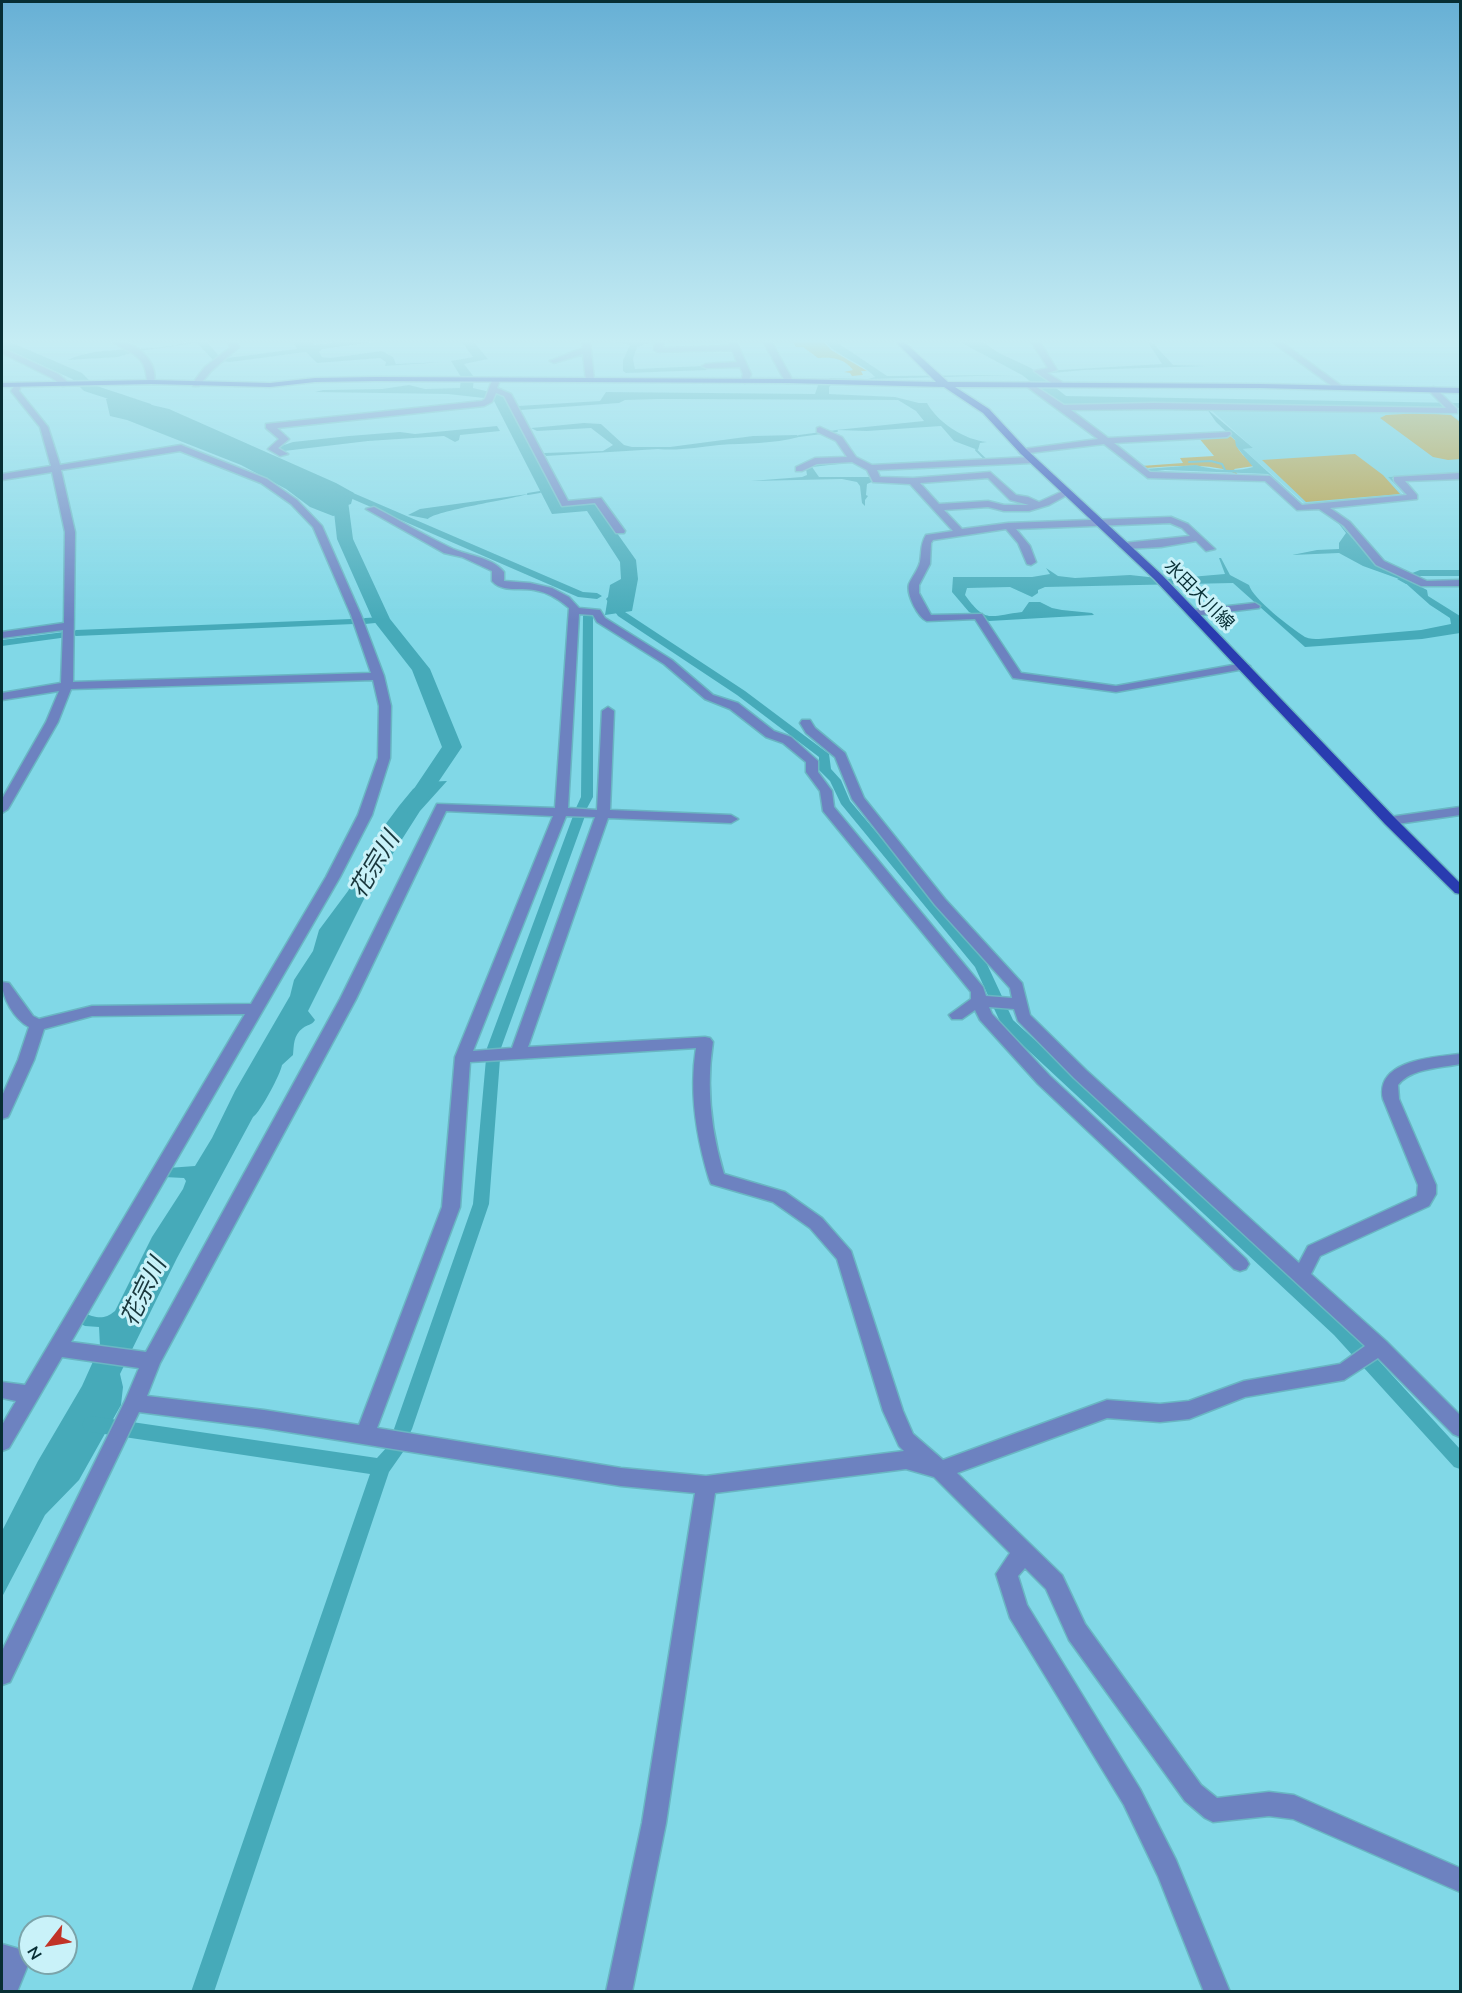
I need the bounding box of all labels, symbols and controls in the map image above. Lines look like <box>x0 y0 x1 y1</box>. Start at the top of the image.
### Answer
street label: 水田大川線 <box>1160 556 1238 634</box>
water label: 花宗川 <box>344 827 406 903</box>
water label: 花宗川 <box>115 1253 173 1331</box>
north arrow <box>18 1915 78 1975</box>
text: N <box>23 1943 46 1964</box>

